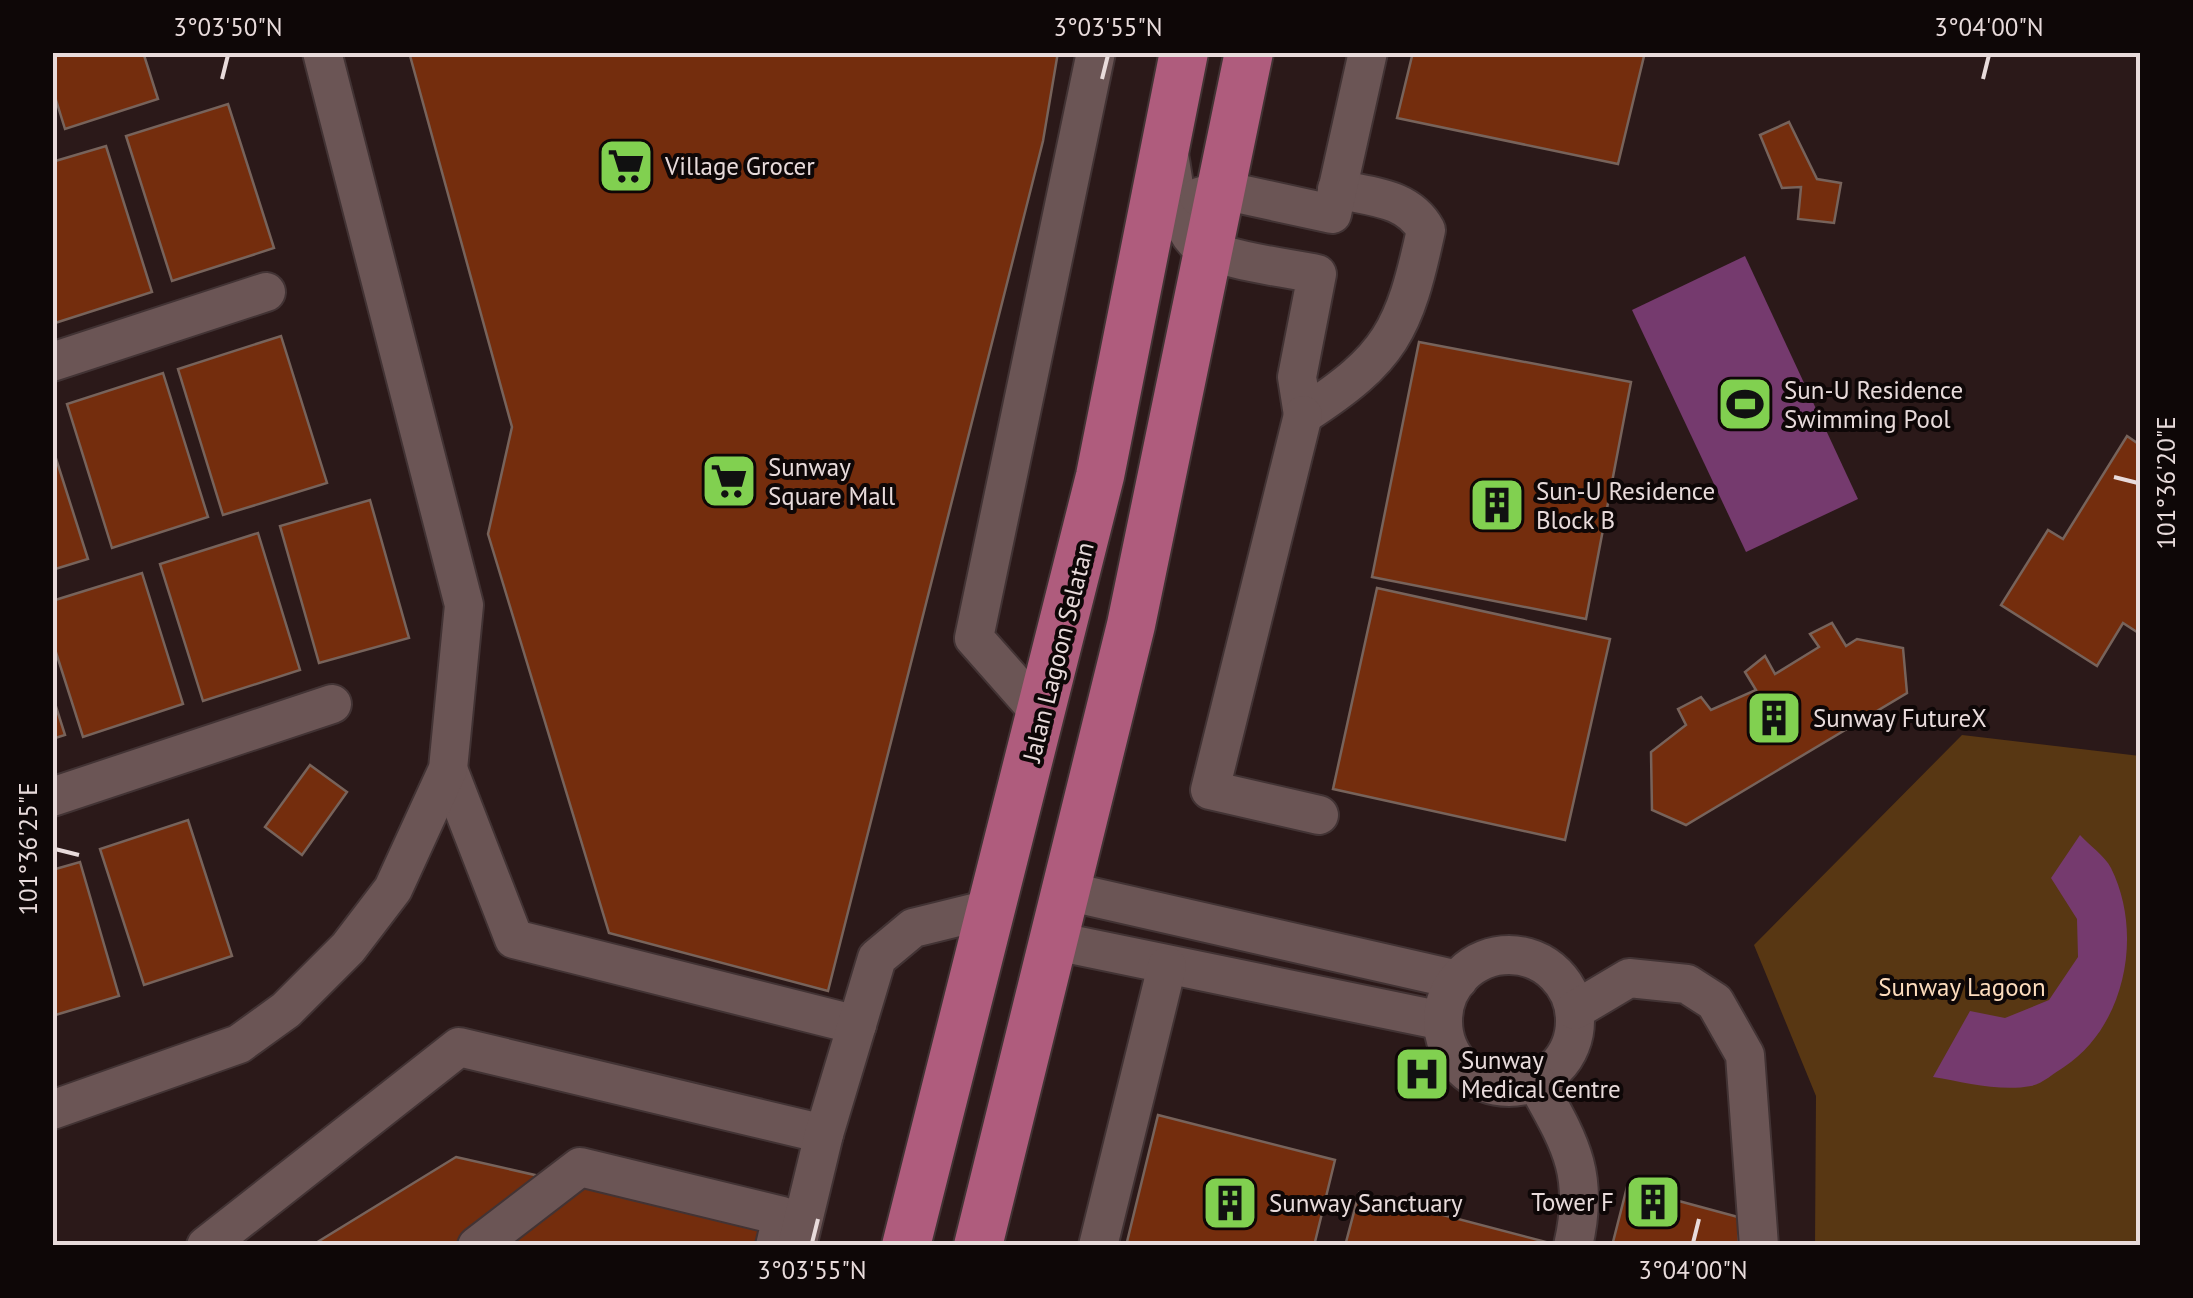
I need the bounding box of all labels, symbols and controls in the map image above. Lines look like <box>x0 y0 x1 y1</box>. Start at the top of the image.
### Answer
text: 3°03'50"N <box>173 11 283 43</box>
text: 3°03'55"N <box>1053 11 1163 43</box>
text: 3°04'00"N <box>1934 11 2044 43</box>
supermarket icon: Village Grocer <box>596 136 656 196</box>
place label: Village Grocer <box>664 150 815 182</box>
sports icon: Sun-U Residence Swimming Pool <box>1715 374 1775 434</box>
place label: Sun-U Residence Swimming Pool <box>1784 374 1963 435</box>
text: 101°36'20"E <box>2150 416 2182 550</box>
supermarket icon: Sunway Square Mall <box>699 451 759 511</box>
place label: Sunway Square Mall <box>768 451 896 512</box>
building icon: Sun-U Residence Block B <box>1467 475 1527 535</box>
place label: Sun-U Residence Block B <box>1536 475 1715 536</box>
street label: Jalan Lagoon Selatan <box>1015 539 1101 766</box>
building icon: Sunway FutureX <box>1744 688 1804 748</box>
place label: Sunway FutureX <box>1813 702 1987 734</box>
text: 101°36'25"E <box>12 782 44 916</box>
park label: Sunway Lagoon <box>1878 971 2046 1003</box>
hospital icon: Sunway Medical Centre <box>1392 1044 1452 1104</box>
place label: Sunway Medical Centre <box>1461 1044 1621 1105</box>
building icon: Tower F <box>1623 1172 1683 1232</box>
building icon: Sunway Sanctuary <box>1200 1173 1260 1233</box>
place label: Tower F <box>1531 1186 1614 1218</box>
place label: Sunway Sanctuary <box>1269 1187 1463 1219</box>
text: 3°03'55"N <box>757 1254 867 1286</box>
text: 3°04'00"N <box>1638 1254 1748 1286</box>

